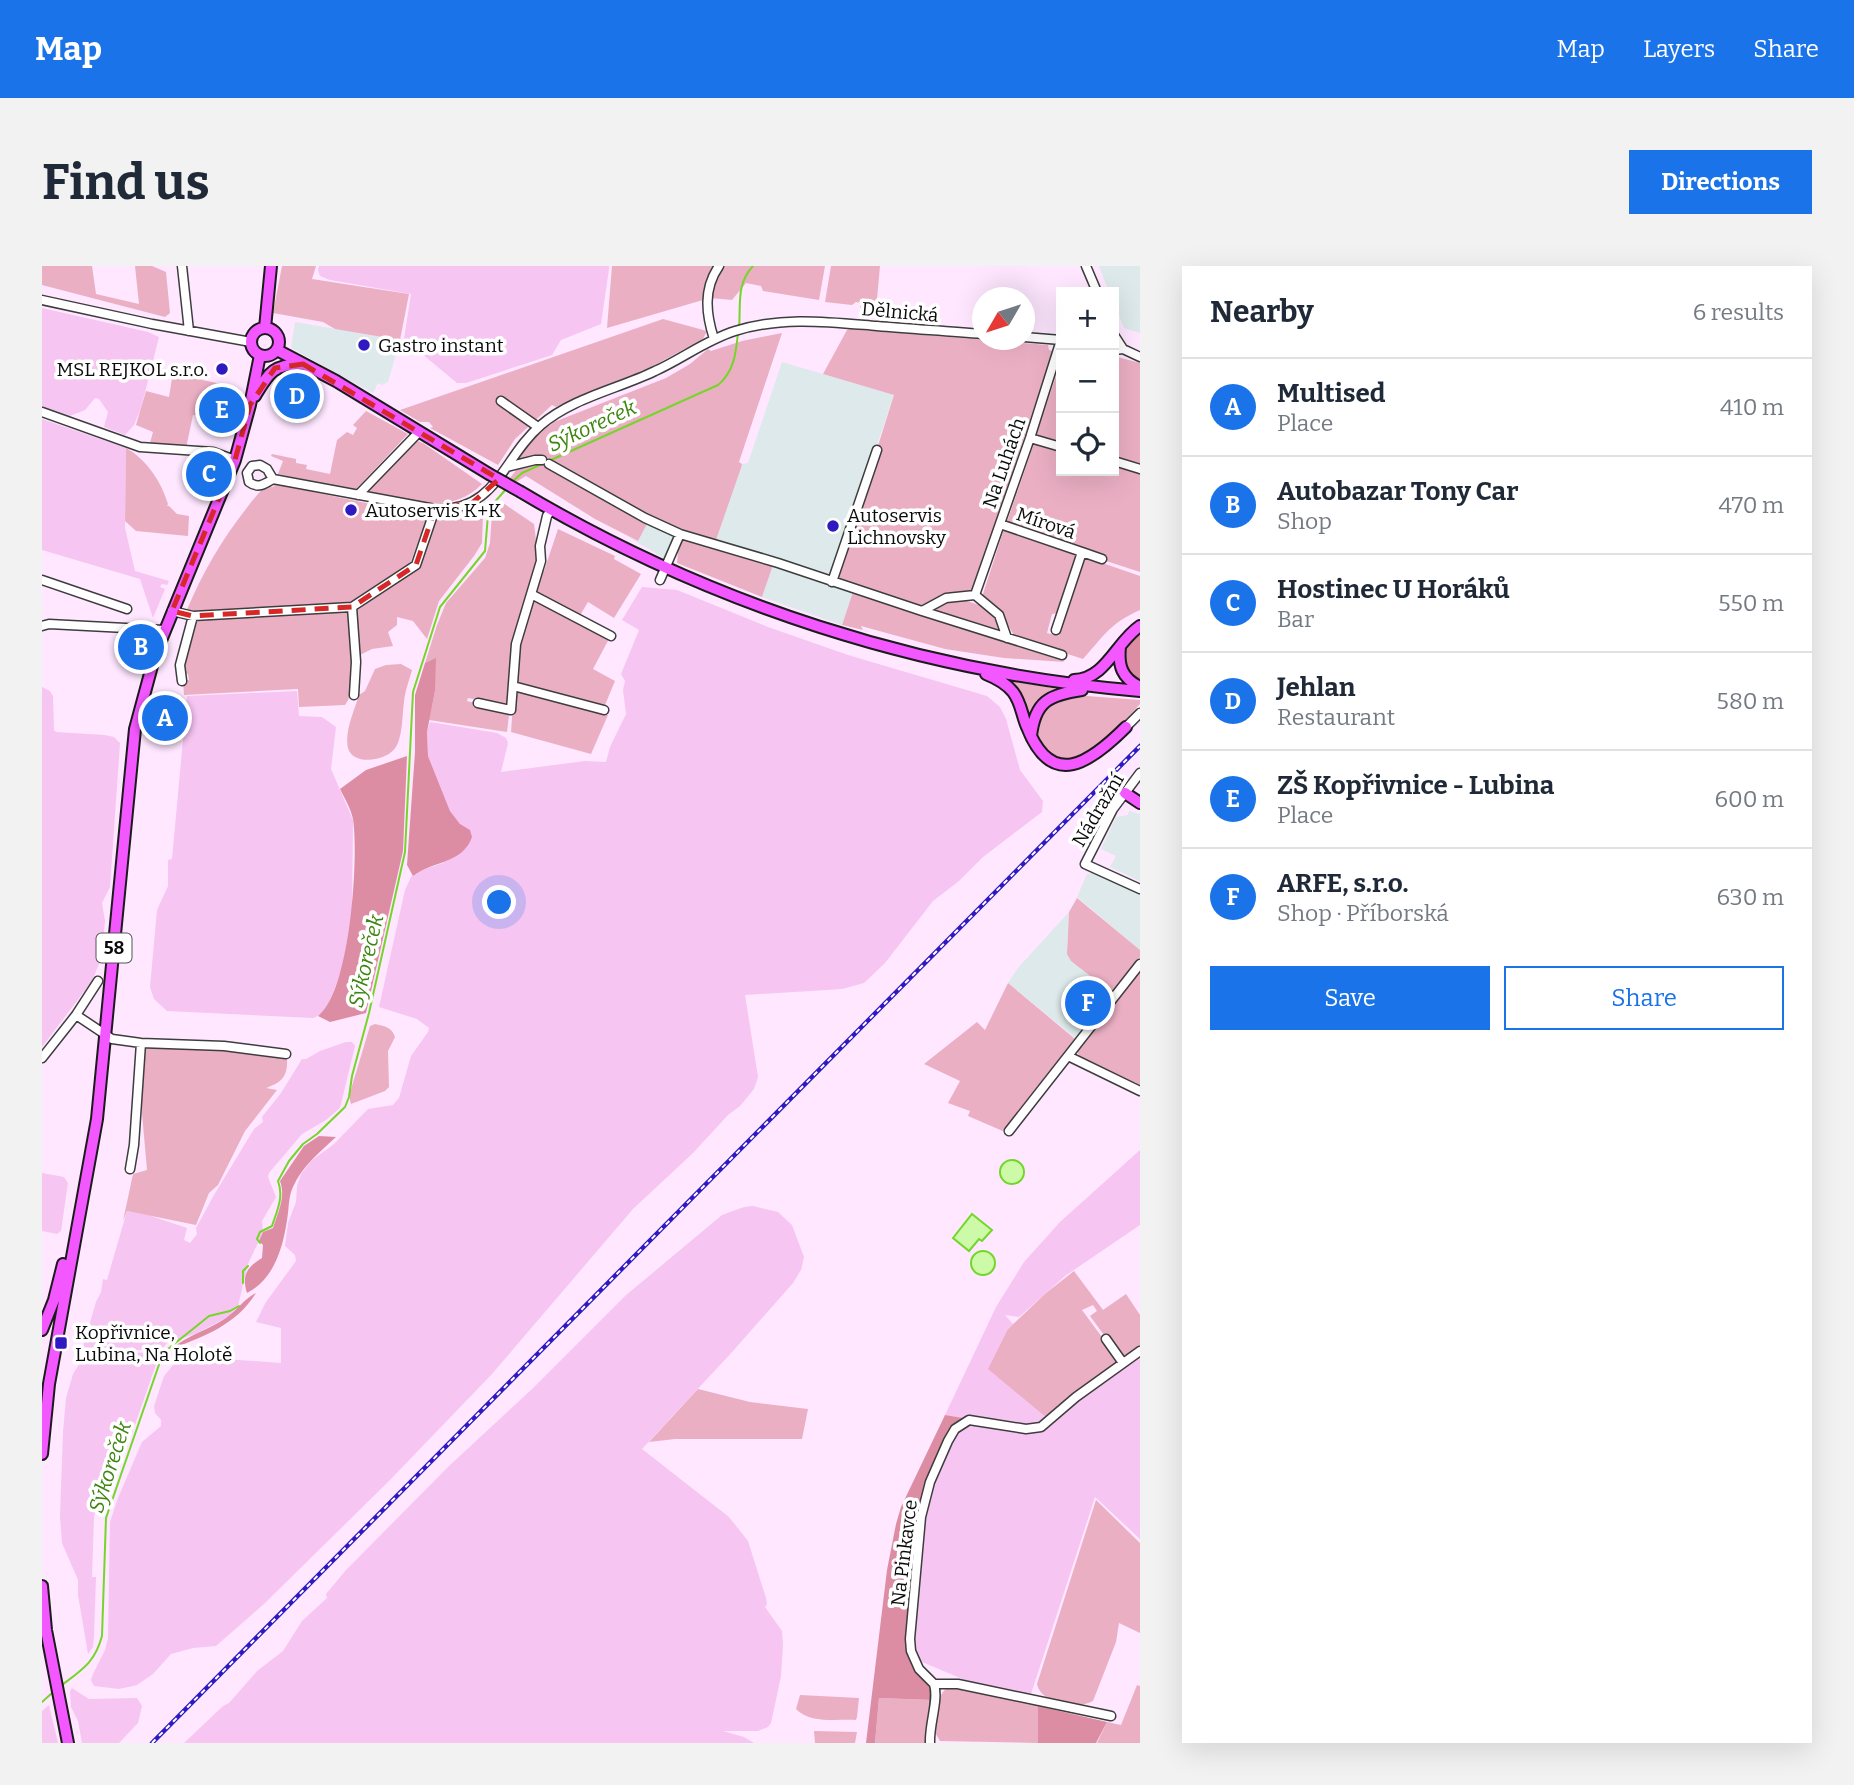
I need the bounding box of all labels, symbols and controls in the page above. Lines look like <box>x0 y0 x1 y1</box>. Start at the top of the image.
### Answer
text: Map <box>35 29 102 69</box>
text: Map <box>1557 35 1605 63</box>
text: Layers <box>1643 35 1715 63</box>
text: Share <box>1753 35 1819 63</box>
button: Directions <box>1629 150 1812 214</box>
text: Find us <box>42 153 210 212</box>
north arrow <box>972 287 1035 350</box>
map controls <box>1056 287 1119 476</box>
button: + <box>1056 287 1119 350</box>
text: Nearby <box>1210 294 1314 330</box>
street label: Dělnická <box>861 297 940 327</box>
text: 6 results <box>1693 298 1784 326</box>
place label: Gastro instant <box>378 334 504 357</box>
marker: Gastro instant <box>356 337 372 353</box>
button: − <box>1056 350 1119 413</box>
place label: MSL REJKOL s.r.o. <box>56 358 208 381</box>
marker: MSL REJKOL s.r.o. <box>214 361 230 377</box>
pin: D <box>274 370 320 422</box>
text: Multised <box>1277 378 1386 409</box>
pin: E <box>199 384 245 436</box>
text: A <box>1225 393 1241 421</box>
text: 410 m <box>1720 393 1784 421</box>
water label: Sýkoreček <box>544 394 641 458</box>
text: Place <box>1277 409 1333 437</box>
button: locate <box>1056 413 1119 476</box>
street label: Na Luhách <box>978 414 1030 511</box>
pin: C <box>186 448 232 500</box>
text: Autobazar Tony Car <box>1277 476 1518 507</box>
text: B <box>1226 491 1240 519</box>
text: 470 m <box>1718 491 1784 519</box>
place label: Autoservis K+K <box>365 499 502 522</box>
marker: Autoservis K+K <box>343 502 359 518</box>
street label: Mírová <box>1013 502 1079 544</box>
place label: Autoservis Lichnovsky <box>847 504 947 549</box>
text: Shop <box>1277 507 1332 535</box>
marker: Autoservis Lichnovsky <box>825 518 841 534</box>
text: Hostinec U Horáků <box>1277 574 1510 605</box>
text: C <box>1226 589 1240 617</box>
text: 550 m <box>1718 589 1784 617</box>
text: Bar <box>1277 605 1314 633</box>
pin: B <box>118 621 164 673</box>
text: Jehlan <box>1277 672 1356 703</box>
text: D <box>1225 687 1241 715</box>
text: 580 m <box>1717 687 1784 715</box>
pin: A <box>142 692 188 744</box>
text: Restaurant <box>1277 703 1395 731</box>
street label: Nádražní <box>1067 769 1129 851</box>
text: ZŠ Kopřivnice - Lubina <box>1277 770 1554 801</box>
text: E <box>1226 785 1240 813</box>
text: 600 m <box>1714 785 1784 813</box>
text: Place <box>1277 801 1333 829</box>
text: ARFE, s.r.o. <box>1277 868 1408 899</box>
text: F <box>1227 883 1239 911</box>
text: 630 m <box>1716 883 1784 911</box>
your location <box>482 885 516 919</box>
text: Shop · Příborská <box>1277 899 1449 927</box>
water label: Sýkoreček <box>343 911 389 1010</box>
road number: 58 <box>97 934 132 962</box>
button: Save <box>1210 966 1490 1030</box>
button: Share <box>1504 966 1784 1030</box>
pin: F <box>1065 977 1111 1029</box>
place label: Kopřivnice, Lubina, Na Holotě <box>75 1321 232 1366</box>
marker: Kopřivnice, Lubina, Na Holotě <box>53 1335 69 1351</box>
water label: Sýkoreček <box>83 1417 137 1516</box>
street label: Na Pinkavce <box>886 1498 922 1608</box>

